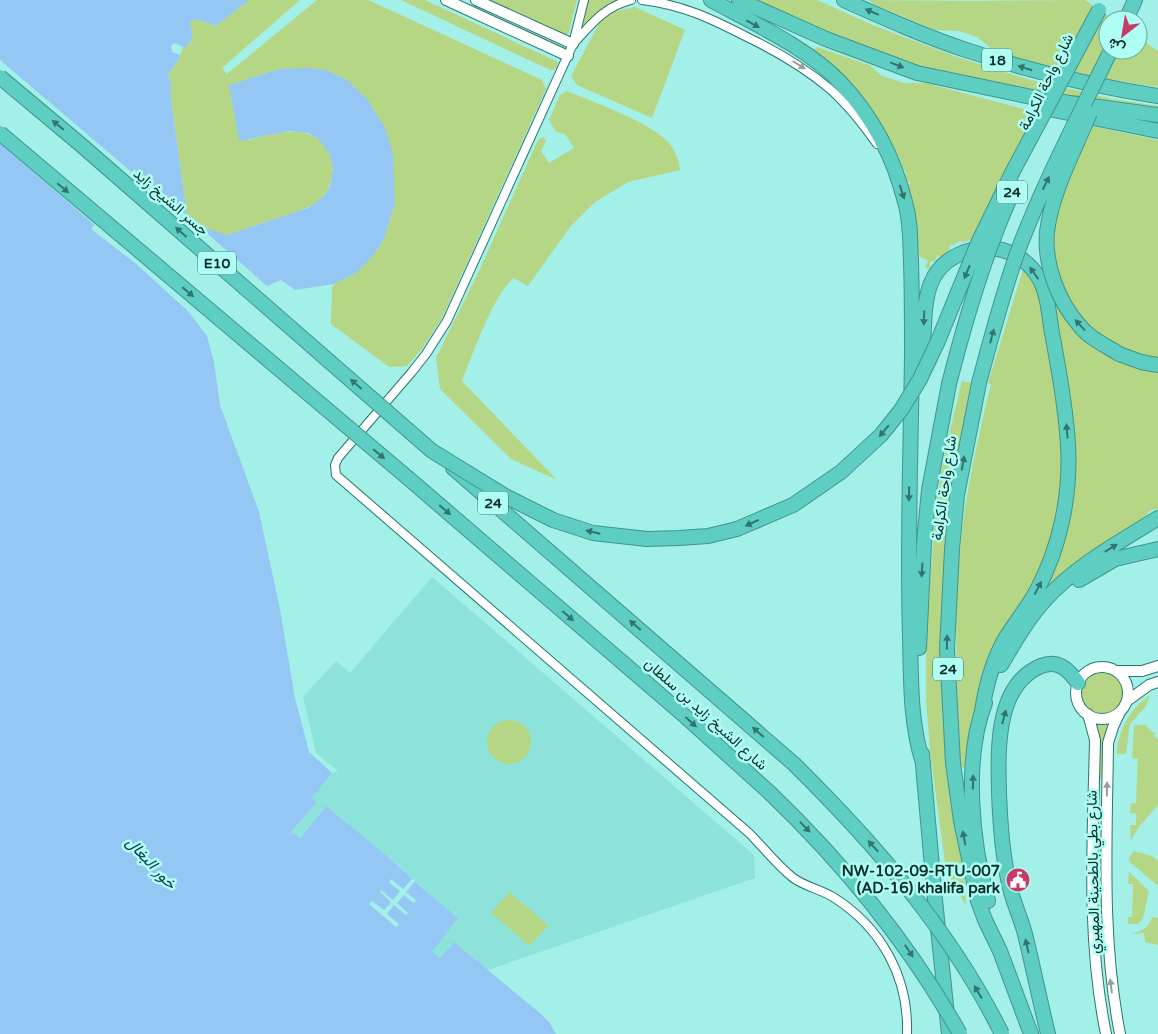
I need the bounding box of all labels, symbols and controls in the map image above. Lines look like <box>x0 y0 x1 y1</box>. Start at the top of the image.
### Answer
one-way arrow <box>865 8 879 16</box>
north arrow <box>1098 10 1148 60</box>
one-way arrow <box>747 19 760 28</box>
street label: شارع واحة الكرامة <box>1015 31 1079 134</box>
text: ش <box>1105 34 1128 57</box>
road number: 18 <box>982 48 1012 72</box>
one-way arrow <box>792 61 805 70</box>
one-way arrow <box>890 61 905 69</box>
one-way arrow <box>1017 64 1032 72</box>
one-way arrow <box>51 120 64 131</box>
street label: جسر الشيخ زايد <box>128 165 212 241</box>
one-way arrow <box>1042 176 1050 190</box>
road number: 24 <box>997 180 1027 203</box>
one-way arrow <box>57 182 70 193</box>
one-way arrow <box>899 185 907 200</box>
one-way arrow <box>174 226 187 237</box>
road number: E10 <box>198 252 236 274</box>
one-way arrow <box>962 265 970 279</box>
one-way arrow <box>1029 267 1040 280</box>
one-way arrow <box>181 287 194 298</box>
one-way arrow <box>920 311 928 327</box>
one-way arrow <box>1074 320 1086 332</box>
one-way arrow <box>988 329 996 344</box>
one-way arrow <box>350 379 362 390</box>
one-way arrow <box>1063 423 1071 439</box>
one-way arrow <box>879 424 890 437</box>
street label: شارع واحة الكرامة <box>928 434 962 542</box>
one-way arrow <box>372 448 385 459</box>
one-way arrow <box>960 454 968 470</box>
one-way arrow <box>905 486 913 502</box>
road number: 24 <box>478 492 508 514</box>
one-way arrow <box>438 504 450 516</box>
one-way arrow <box>745 519 759 527</box>
one-way arrow <box>584 528 600 536</box>
one-way arrow <box>1104 543 1118 552</box>
one-way arrow <box>918 562 926 578</box>
one-way arrow <box>1034 581 1042 596</box>
one-way arrow <box>561 610 574 621</box>
one-way arrow <box>629 620 641 631</box>
one-way arrow <box>944 633 952 649</box>
street label: شارع الشيخ زايد بن سلطان <box>640 654 771 776</box>
road number: 24 <box>933 658 963 681</box>
one-way arrow <box>1000 710 1008 725</box>
one-way arrow <box>684 716 696 728</box>
one-way arrow <box>751 726 764 737</box>
one-way arrow <box>969 774 977 790</box>
one-way arrow <box>1103 780 1111 796</box>
street label: شارع بطي بالطحينة المهيري <box>1083 790 1107 954</box>
one-way arrow <box>799 821 811 833</box>
one-way arrow <box>960 830 968 846</box>
water label: خور البغال <box>122 832 181 894</box>
one-way arrow <box>867 840 879 852</box>
place label: NW-102-09-RTU-007 (AD-16) khalifa park <box>842 862 1000 898</box>
public building icon: NW-102-09-RTU-007 (AD-16) khalifa park <box>1005 867 1031 893</box>
one-way arrow <box>1023 938 1031 953</box>
one-way arrow <box>904 945 914 958</box>
one-way arrow <box>1107 978 1115 994</box>
one-way arrow <box>973 985 982 998</box>

